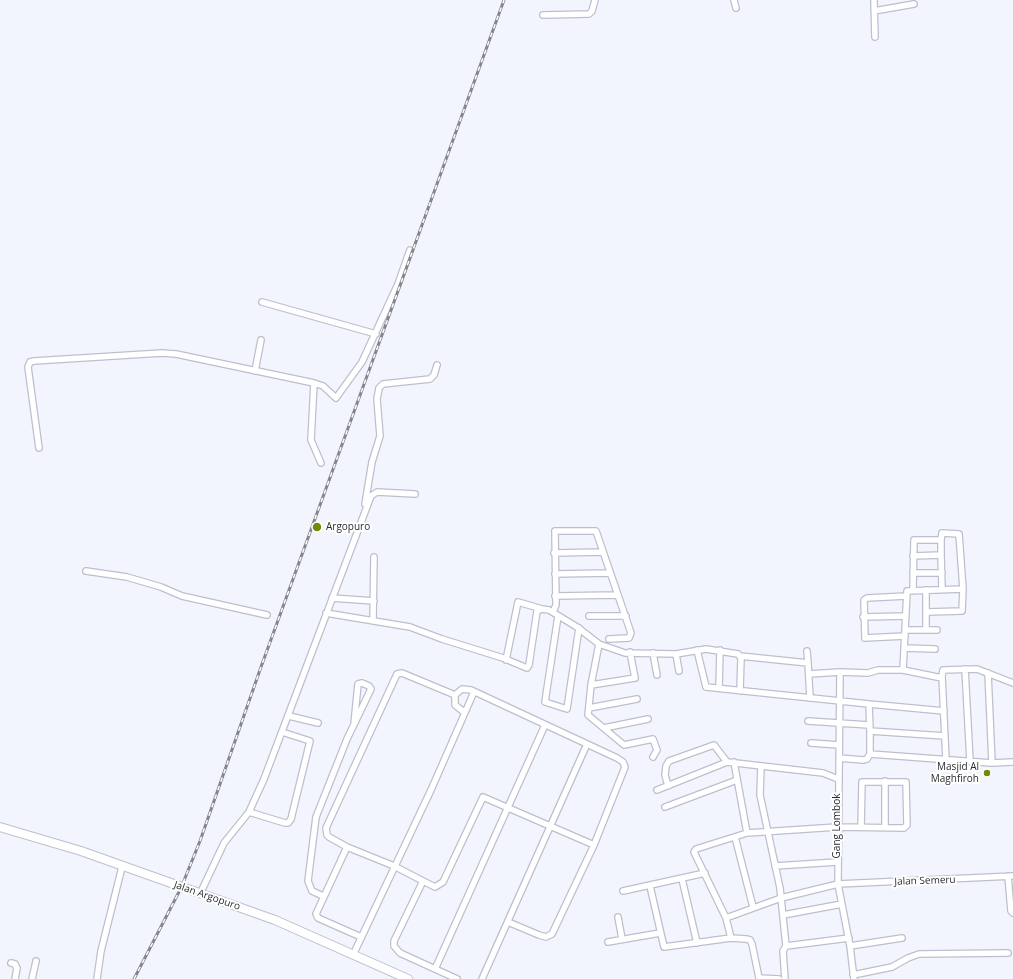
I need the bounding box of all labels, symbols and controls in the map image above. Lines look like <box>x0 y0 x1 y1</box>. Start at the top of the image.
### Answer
marker: Argopuro <box>311 521 323 533</box>
place label: Argopuro <box>326 521 370 533</box>
place label: Masjid Al Maghfiroh <box>931 761 979 784</box>
marker: Masjid Al Maghfiroh <box>982 768 992 778</box>
street label: Gang Lombok <box>831 794 843 858</box>
street label: Jalan Semeru <box>894 874 956 888</box>
street label: Jalan Argopuro <box>172 879 242 913</box>

